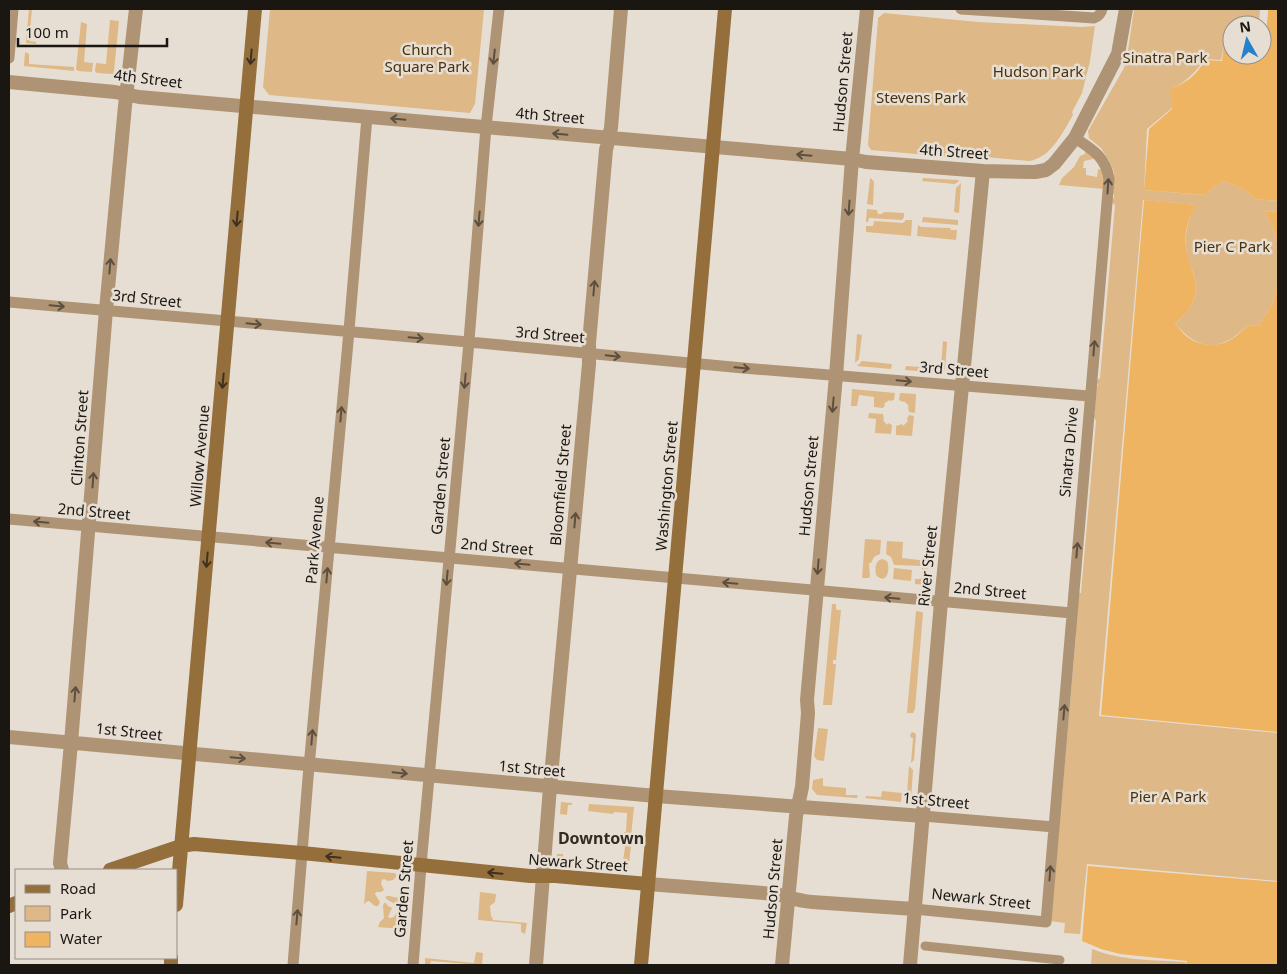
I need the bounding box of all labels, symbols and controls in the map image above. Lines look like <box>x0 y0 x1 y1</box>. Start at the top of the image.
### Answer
scale bar <box>18 15 166 47</box>
north arrow <box>1222 15 1272 65</box>
text: N <box>1238 16 1252 37</box>
text: 100 m <box>25 22 69 42</box>
street label: Hudson Street <box>828 30 856 133</box>
park label: Church Square Park <box>384 39 470 76</box>
park label: Sinatra Park <box>1122 47 1208 67</box>
one-way arrow <box>246 49 255 65</box>
one-way arrow <box>489 49 499 65</box>
park label: Hudson Park <box>993 61 1083 81</box>
street label: 4th Street <box>113 64 184 92</box>
park label: Stevens Park <box>876 87 966 107</box>
street label: 4th Street <box>515 102 586 128</box>
one-way arrow <box>390 115 406 124</box>
one-way arrow <box>552 129 568 138</box>
street label: 4th Street <box>919 139 990 163</box>
one-way arrow <box>796 150 812 160</box>
one-way arrow <box>1103 178 1112 194</box>
one-way arrow <box>844 200 853 216</box>
one-way arrow <box>232 211 242 227</box>
one-way arrow <box>474 211 484 227</box>
park label: Pier C Park <box>1194 236 1270 256</box>
one-way arrow <box>105 258 115 274</box>
one-way arrow <box>589 281 598 297</box>
street label: 3rd Street <box>112 284 183 312</box>
one-way arrow <box>49 301 65 311</box>
one-way arrow <box>246 319 262 329</box>
street label: 3rd Street <box>515 321 586 347</box>
one-way arrow <box>408 333 424 342</box>
one-way arrow <box>1089 340 1099 356</box>
one-way arrow <box>604 351 620 361</box>
street label: 3rd Street <box>919 356 990 382</box>
one-way arrow <box>734 364 750 373</box>
one-way arrow <box>218 373 227 389</box>
one-way arrow <box>461 373 470 389</box>
one-way arrow <box>896 377 912 386</box>
street label: Clinton Street <box>66 389 92 487</box>
one-way arrow <box>828 396 838 412</box>
street label: Willow Avenue <box>185 404 213 508</box>
one-way arrow <box>337 406 346 422</box>
street label: Sinatra Drive <box>1054 406 1082 498</box>
street label: Washington Street <box>650 419 682 552</box>
street label: Bloomfield Street <box>545 423 575 547</box>
street label: Hudson Street <box>794 434 822 537</box>
street label: Garden Street <box>426 436 454 536</box>
one-way arrow <box>88 472 98 488</box>
street label: Park Avenue <box>300 495 328 585</box>
street label: 2nd Street <box>57 498 132 524</box>
one-way arrow <box>570 512 579 528</box>
one-way arrow <box>33 517 49 527</box>
street label: River Street <box>913 524 941 607</box>
street label: 2nd Street <box>460 533 535 559</box>
one-way arrow <box>265 538 281 547</box>
one-way arrow <box>1073 542 1082 558</box>
one-way arrow <box>202 552 212 568</box>
one-way arrow <box>814 558 823 574</box>
one-way arrow <box>514 560 530 569</box>
one-way arrow <box>322 568 332 584</box>
one-way arrow <box>443 569 452 585</box>
street label: 2nd Street <box>953 577 1028 603</box>
one-way arrow <box>723 578 739 588</box>
one-way arrow <box>885 593 901 602</box>
one-way arrow <box>71 687 80 703</box>
one-way arrow <box>1059 704 1069 720</box>
street label: 1st Street <box>95 718 164 745</box>
one-way arrow <box>307 730 317 746</box>
one-way arrow <box>230 754 246 763</box>
street label: 1st Street <box>498 755 567 781</box>
one-way arrow <box>392 768 408 777</box>
park label: Pier A Park <box>1130 786 1206 806</box>
street label: 1st Street <box>902 787 971 813</box>
district label: Downtown <box>558 827 644 849</box>
street label: Hudson Street <box>758 837 786 940</box>
street label: Garden Street <box>389 839 417 939</box>
street label: Newark Street <box>528 849 629 875</box>
one-way arrow <box>326 852 342 861</box>
one-way arrow <box>1045 866 1055 882</box>
one-way arrow <box>487 868 503 877</box>
legend <box>15 869 178 959</box>
text: Road <box>60 878 96 898</box>
street label: Newark Street <box>930 883 1032 913</box>
text: Park <box>60 903 92 923</box>
one-way arrow <box>292 909 301 925</box>
text: Water <box>60 928 102 948</box>

